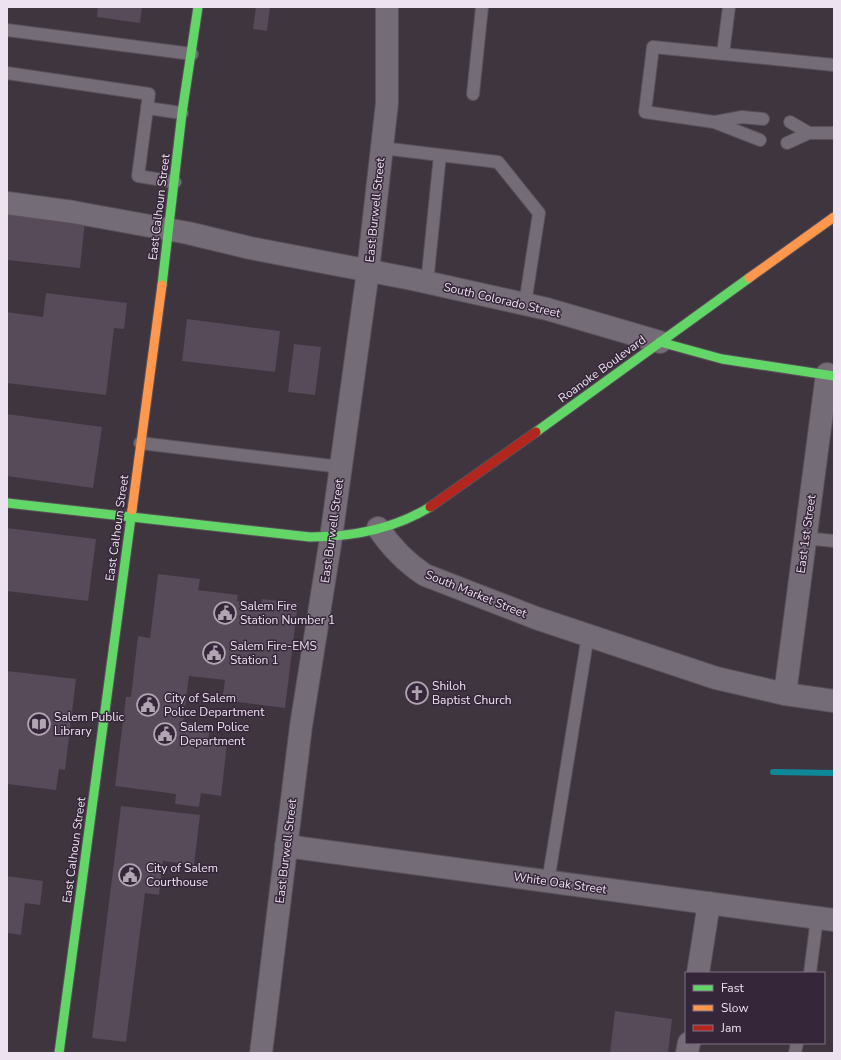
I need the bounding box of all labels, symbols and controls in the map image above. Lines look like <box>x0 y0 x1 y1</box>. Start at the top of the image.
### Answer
street label: East Calhoun Street <box>145 152 174 261</box>
street label: East Burwell Street <box>362 156 389 263</box>
street label: South Colorado Street <box>442 279 563 321</box>
street label: Roanoke Boulevard <box>555 332 649 406</box>
street label: East Calhoun Street <box>102 473 132 582</box>
street label: East Burwell Street <box>317 477 347 584</box>
street label: East 1st Street <box>793 493 820 574</box>
street label: South Market Street <box>423 566 530 622</box>
place label: Salem Fire Station Number 1 <box>240 598 335 628</box>
public building icon: Salem Fire Station Number 1 <box>212 600 238 626</box>
place label: Salem Fire-EMS Station 1 <box>230 638 317 668</box>
public building icon: Salem Fire-EMS Station 1 <box>201 640 227 666</box>
place label: Shiloh Baptist Church <box>432 678 512 708</box>
church icon: Shiloh Baptist Church <box>404 680 430 706</box>
place label: City of Salem Police Department <box>164 690 265 720</box>
public building icon: City of Salem Police Department <box>135 692 161 718</box>
place label: Salem Public Library <box>54 709 125 739</box>
library icon: Salem Public Library <box>26 711 52 737</box>
place label: Salem Police Department <box>180 719 249 749</box>
public building icon: Salem Police Department <box>152 721 178 747</box>
street label: East Calhoun Street <box>59 795 89 904</box>
street label: East Burwell Street <box>272 797 300 904</box>
place label: City of Salem Courthouse <box>146 860 218 890</box>
public building icon: City of Salem Courthouse <box>117 862 143 888</box>
street label: White Oak Street <box>512 869 608 898</box>
legend <box>685 972 825 1044</box>
text: Fast <box>721 980 744 996</box>
text: Slow <box>721 1000 749 1016</box>
text: Jam <box>720 1020 742 1036</box>

